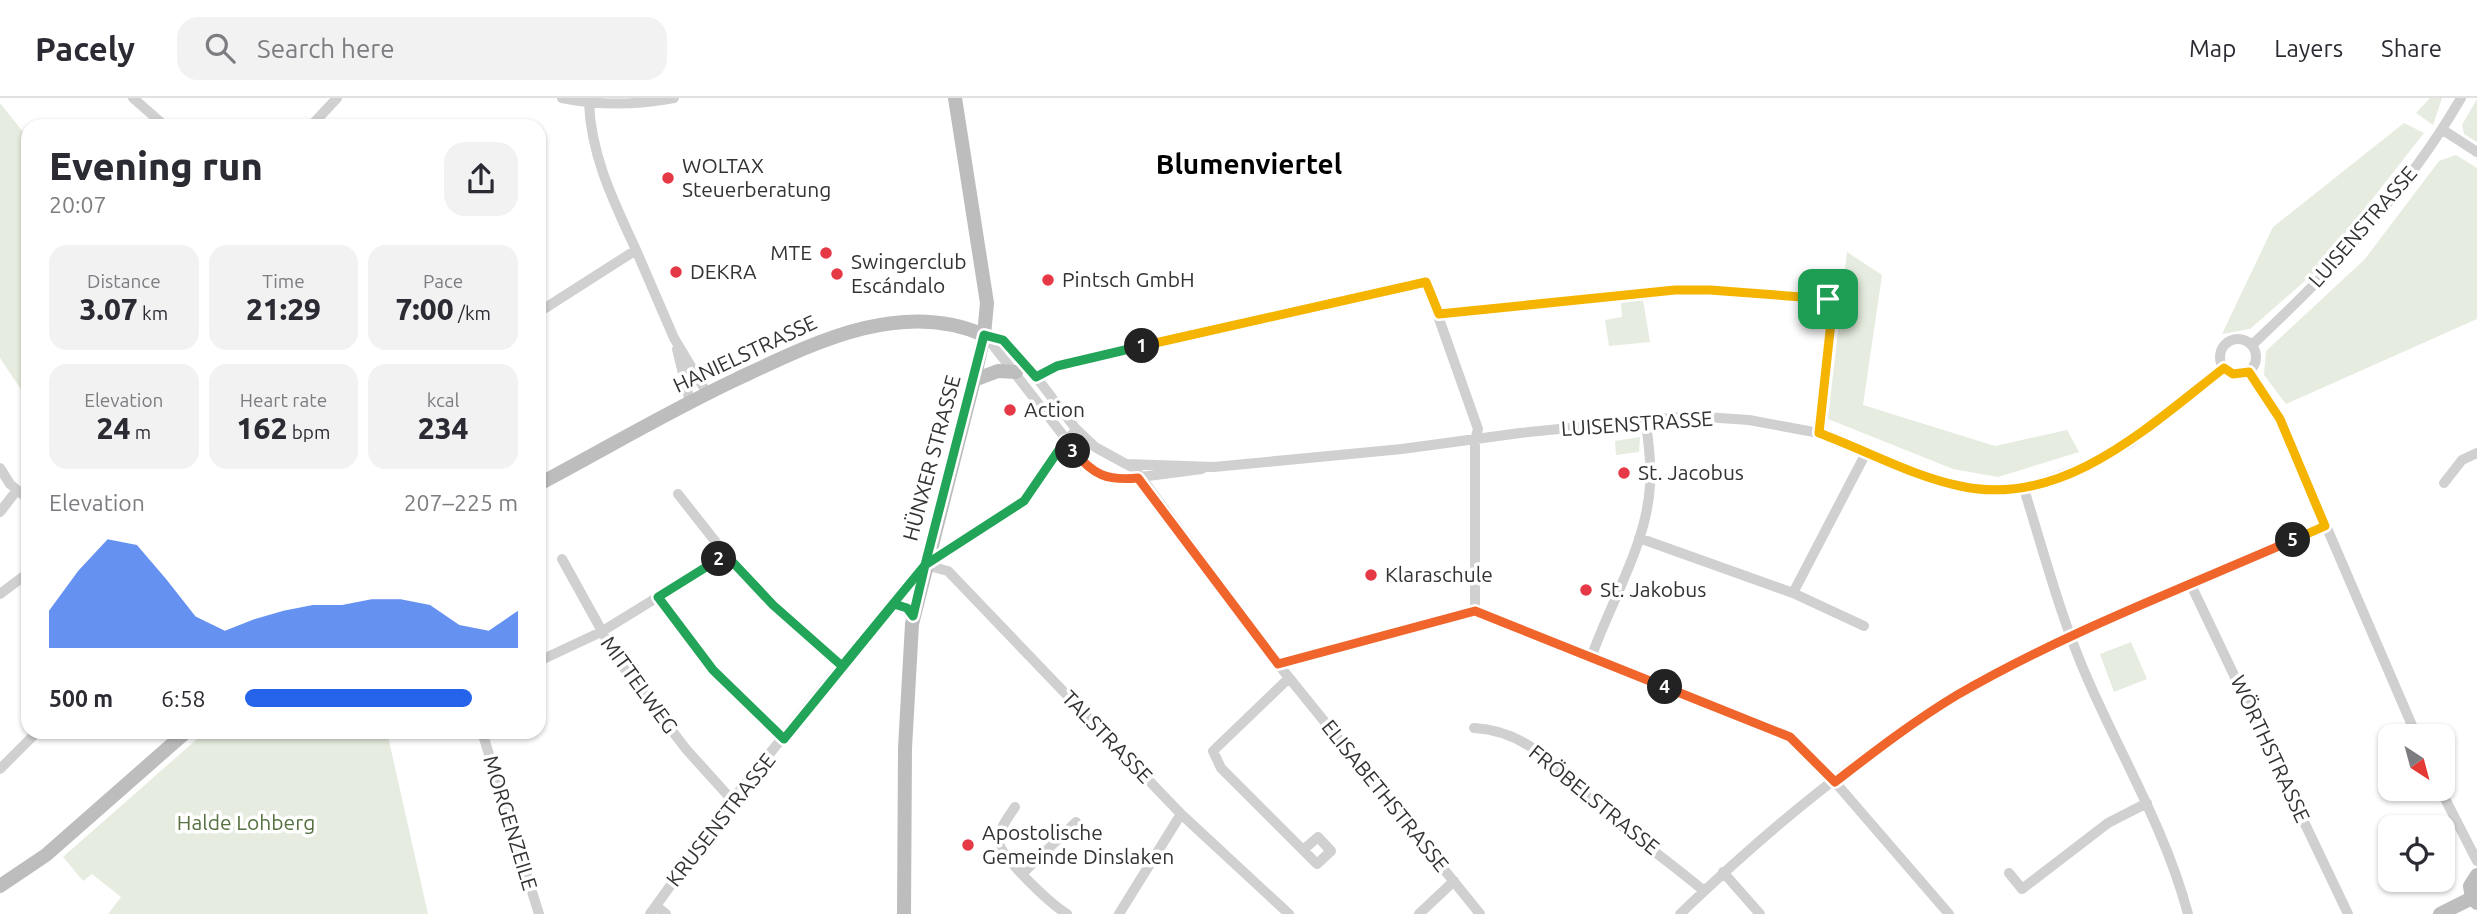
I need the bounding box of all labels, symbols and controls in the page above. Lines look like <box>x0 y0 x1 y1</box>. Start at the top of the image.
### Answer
search box <box>177 17 667 80</box>
icon: search <box>201 29 239 67</box>
text: Pacely <box>35 30 135 67</box>
text: Search here <box>257 34 395 63</box>
text: Map <box>2189 35 2236 62</box>
text: Layers <box>2274 35 2343 62</box>
text: Share <box>2381 35 2442 62</box>
button: share <box>444 142 518 216</box>
text: Evening run <box>49 145 263 187</box>
district label: Blumenviertel <box>1156 148 1342 179</box>
place label: WOLTAX Steuerberatung <box>682 153 831 201</box>
street label: LUISENSTRASSE <box>2303 161 2421 292</box>
marker: WOLTAX Steuerberatung <box>660 170 676 186</box>
text: 20:07 <box>49 192 107 217</box>
place label: MTE <box>770 240 812 264</box>
marker: MTE <box>818 245 834 261</box>
place label: Swingerclub Escándalo <box>851 249 967 297</box>
place label: DEKRA <box>690 259 757 283</box>
marker: DEKRA <box>668 264 684 280</box>
marker: Swingerclub Escándalo <box>829 266 845 282</box>
place label: Pintsch GmbH <box>1062 267 1195 291</box>
pin <box>1798 269 1858 329</box>
text: Distance <box>87 270 161 292</box>
text: Time <box>262 270 305 292</box>
text: Pace <box>423 270 463 292</box>
marker: Pintsch GmbH <box>1040 272 1056 288</box>
icon: arrive <box>1809 280 1847 318</box>
text: 3.07 <box>80 292 138 326</box>
text: 21:29 <box>246 292 321 326</box>
text: 7:00 <box>395 292 454 326</box>
text: km <box>138 302 168 324</box>
text: /km <box>454 302 491 324</box>
street label: HANIELSTRASSE <box>669 309 820 397</box>
pin: 1 <box>1124 328 1160 364</box>
text: 1 <box>1136 334 1147 356</box>
street label: HÜNXER STRASSE <box>897 372 965 543</box>
text: Elevation <box>84 389 163 411</box>
text: Heart rate <box>240 389 327 411</box>
text: kcal <box>427 389 460 411</box>
place label: Action <box>1024 397 1085 421</box>
marker: Action <box>1002 402 1018 418</box>
street label: LUISENSTRASSE <box>1560 406 1714 440</box>
text: 24 <box>97 411 130 445</box>
text: 162 <box>237 411 287 445</box>
text: 234 <box>418 411 469 445</box>
text: m <box>130 421 151 443</box>
text: bpm <box>287 421 330 443</box>
pin: 3 <box>1056 434 1090 468</box>
text: 3 <box>1067 439 1078 461</box>
place label: St. Jacobus <box>1638 460 1744 484</box>
marker: St. Jacobus <box>1616 465 1632 481</box>
text: Elevation <box>49 490 145 515</box>
text: 207–225 m <box>404 490 518 515</box>
pin: 5 <box>2276 522 2310 558</box>
text: 5 <box>2287 528 2298 550</box>
pin: 2 <box>702 542 736 576</box>
text: 2 <box>713 547 724 569</box>
place label: Klaraschule <box>1385 562 1493 586</box>
marker: Klaraschule <box>1363 567 1379 583</box>
place label: St. Jakobus <box>1600 577 1706 601</box>
marker: St. Jakobus <box>1578 582 1594 598</box>
street label: MITTELWEG <box>597 631 683 738</box>
pin: 4 <box>1648 670 1682 704</box>
street label: WÖRTHSTRASSE <box>2226 671 2315 826</box>
text: 4 <box>1659 675 1670 697</box>
street label: TALSTRASSE <box>1058 685 1158 788</box>
text: 500 m <box>49 686 113 711</box>
text: 6:58 <box>161 686 206 711</box>
street label: ELISABETHSTRASSE <box>1317 715 1454 876</box>
north arrow <box>2378 724 2455 802</box>
map controls <box>2378 724 2455 892</box>
street label: FRÖBELSTRASSE <box>1525 739 1665 859</box>
street label: KRUSENSTRASSE <box>661 748 780 891</box>
street label: MORGENZEILE <box>479 752 543 893</box>
park label: Halde Lohberg <box>177 810 315 834</box>
button: locate <box>2378 815 2455 892</box>
place label: Apostolische Gemeinde Dinslaken <box>982 820 1174 868</box>
marker: Apostolische Gemeinde Dinslaken <box>960 837 976 853</box>

